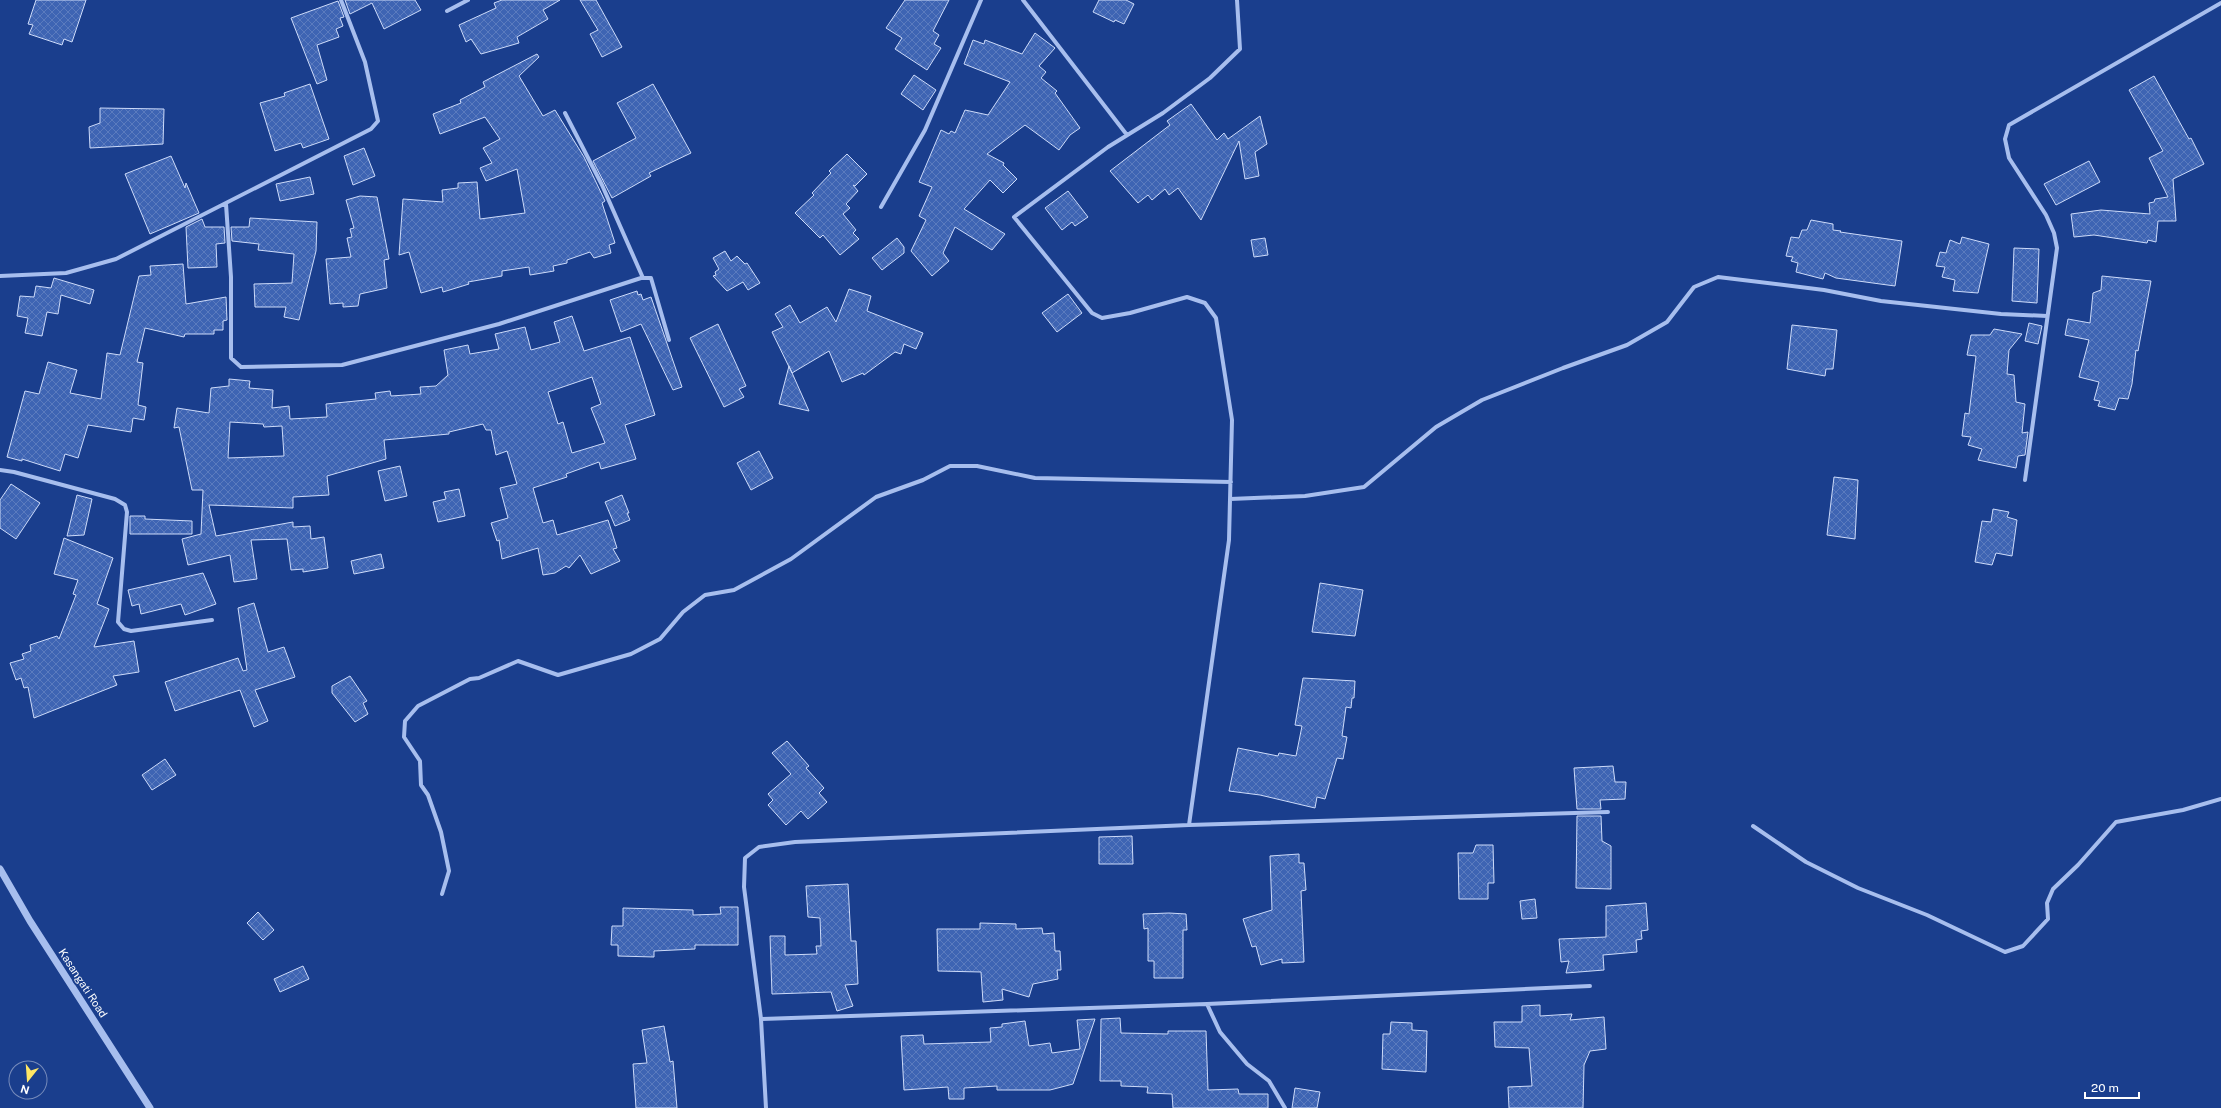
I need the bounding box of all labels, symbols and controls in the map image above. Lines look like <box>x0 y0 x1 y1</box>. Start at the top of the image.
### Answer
street label: Kasangati Road <box>56 946 110 1020</box>
north arrow <box>8 1060 48 1100</box>
scale bar <box>2085 1074 2139 1100</box>
text: 20 m <box>2091 1081 2119 1095</box>
text: N <box>19 1083 31 1097</box>

